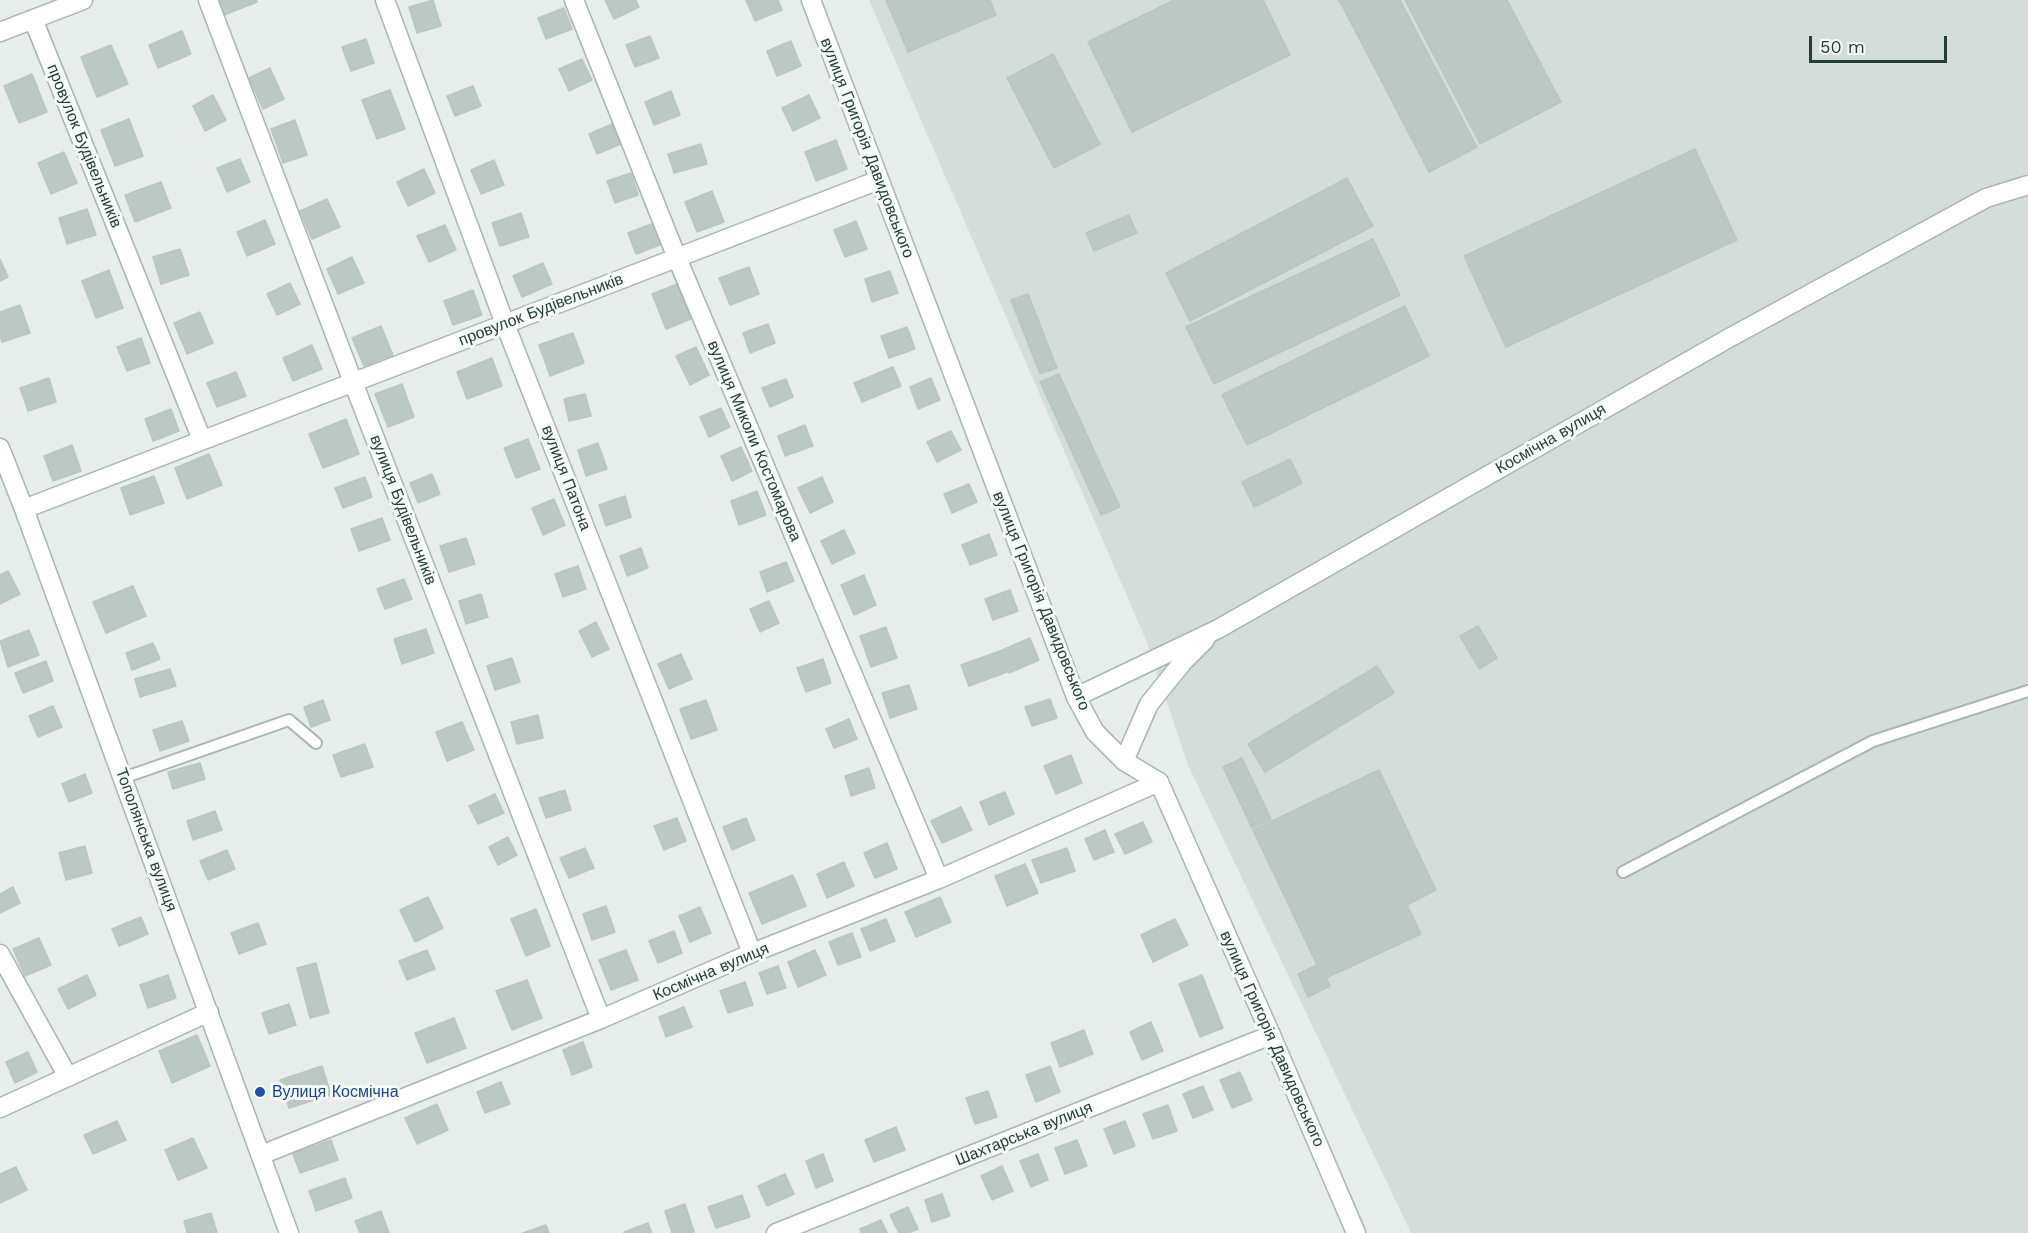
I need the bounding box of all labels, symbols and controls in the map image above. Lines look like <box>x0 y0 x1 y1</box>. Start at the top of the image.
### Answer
scale bar <box>1812 24 1950 62</box>
street label: вулиця Григорія Давидовського <box>816 35 918 261</box>
text: 50 m <box>1820 36 1865 57</box>
street label: провулок Будівельників <box>42 61 126 231</box>
street label: провулок Будівельників <box>456 270 626 350</box>
street label: вулиця Миколи Костомарова <box>703 338 805 544</box>
street label: Космічна вулиця <box>1492 400 1610 478</box>
street label: вулиця Патона <box>537 423 595 533</box>
street label: вулиця Будівельників <box>366 432 440 588</box>
street label: вулиця Григорія Давидовського <box>988 489 1094 713</box>
street label: Тополянська вулиця <box>111 766 181 914</box>
street label: вулиця Григорія Давидовського <box>1216 928 1328 1150</box>
street label: Космічна вулиця <box>650 939 772 1005</box>
place label: Вулиця Космічна <box>272 1082 399 1102</box>
marker: Вулиця Космічна <box>253 1085 267 1099</box>
street label: Шахтарська вулиця <box>953 1098 1095 1170</box>

